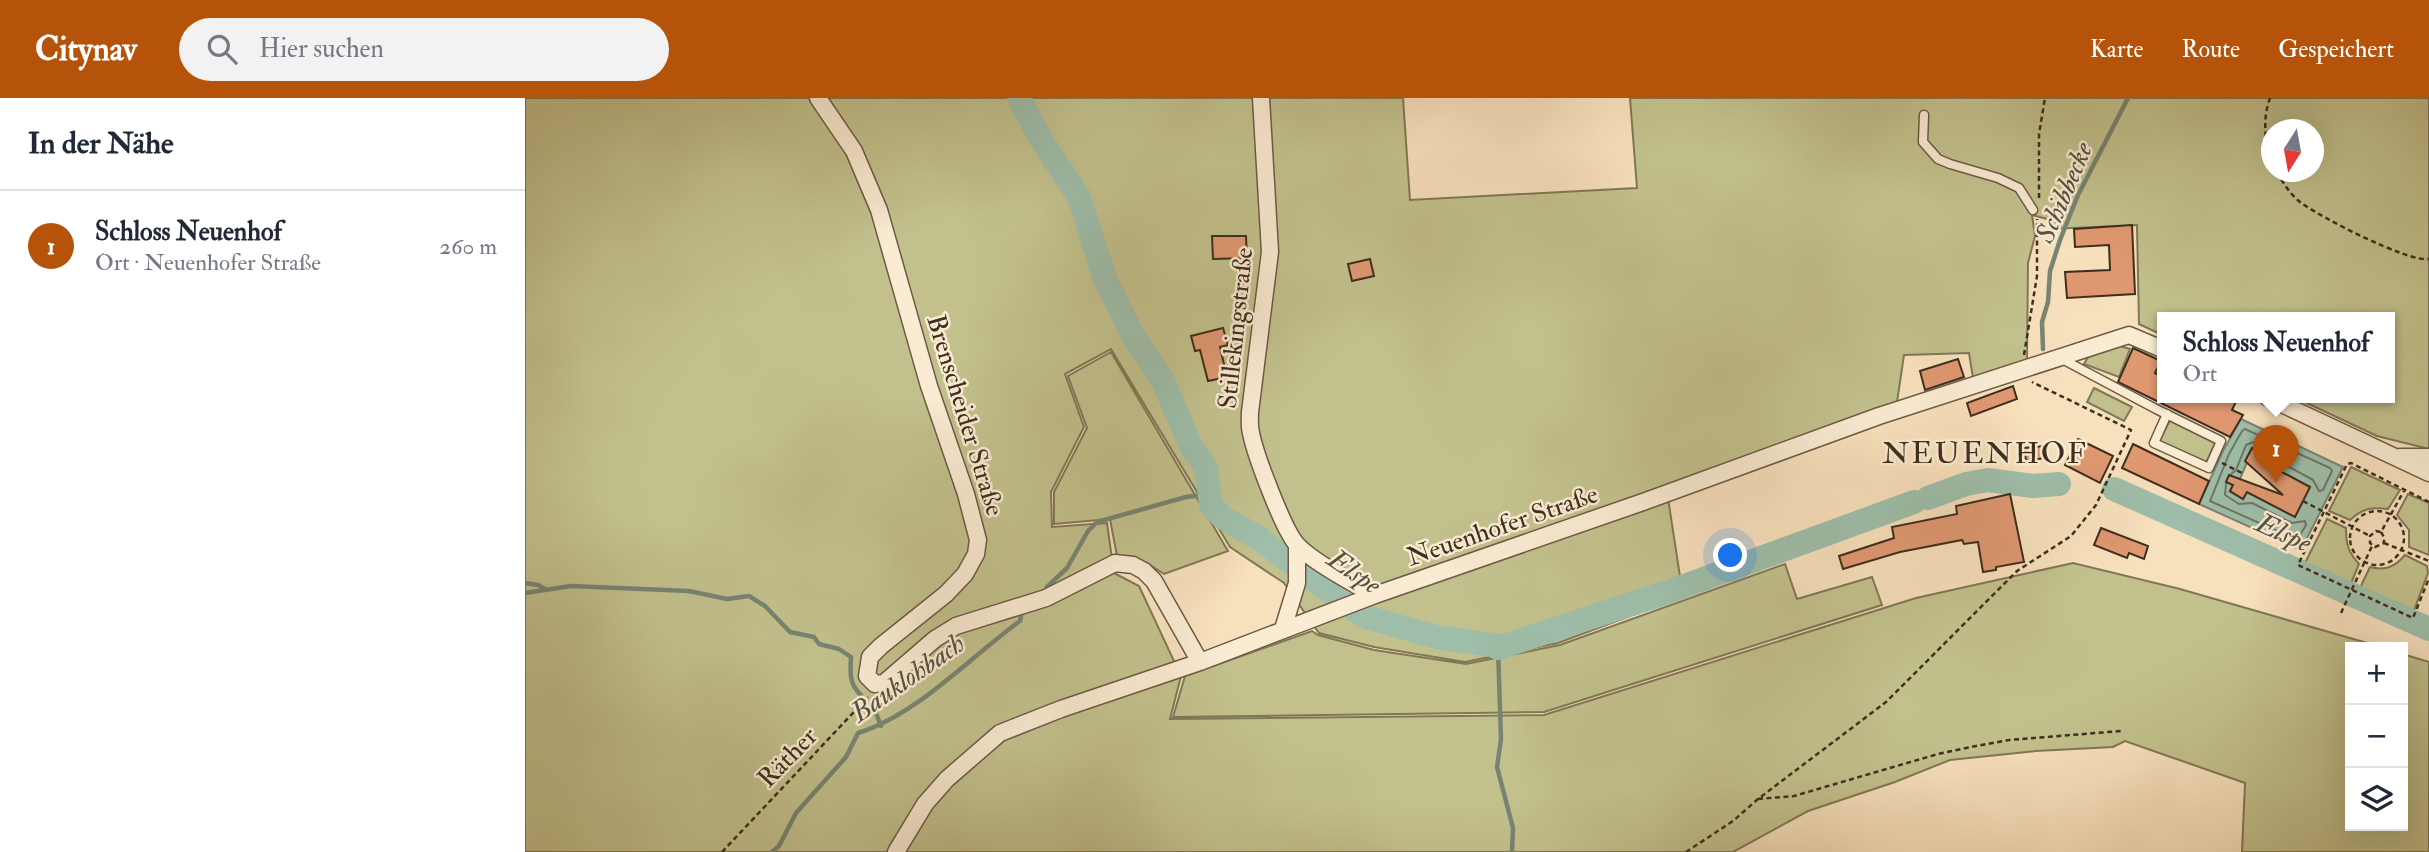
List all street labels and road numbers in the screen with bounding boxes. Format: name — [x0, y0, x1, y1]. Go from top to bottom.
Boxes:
street label: Stillekingstraße — [1212, 246, 1260, 410]
street label: Brenscheider Straße — [919, 311, 1011, 520]
street label: Neuenhofer Straße — [1403, 478, 1602, 574]
street label: Räther — [751, 720, 824, 795]

